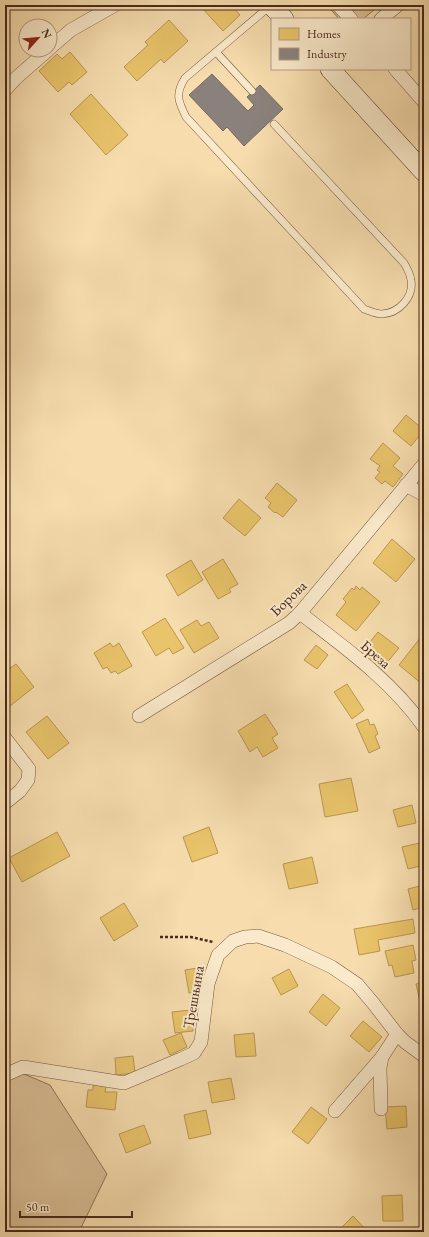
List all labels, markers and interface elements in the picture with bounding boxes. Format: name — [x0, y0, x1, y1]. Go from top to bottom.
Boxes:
north arrow — [18, 18, 58, 58]
legend — [271, 18, 411, 70]
text: N — [39, 26, 55, 41]
text: Homes — [307, 26, 341, 42]
text: Industry — [307, 46, 347, 62]
street label: Борова — [266, 576, 310, 620]
street label: Бреза — [357, 636, 395, 672]
street label: Трешњина — [178, 964, 208, 1030]
scale bar — [20, 1193, 132, 1219]
text: 50 m — [26, 1199, 50, 1215]

